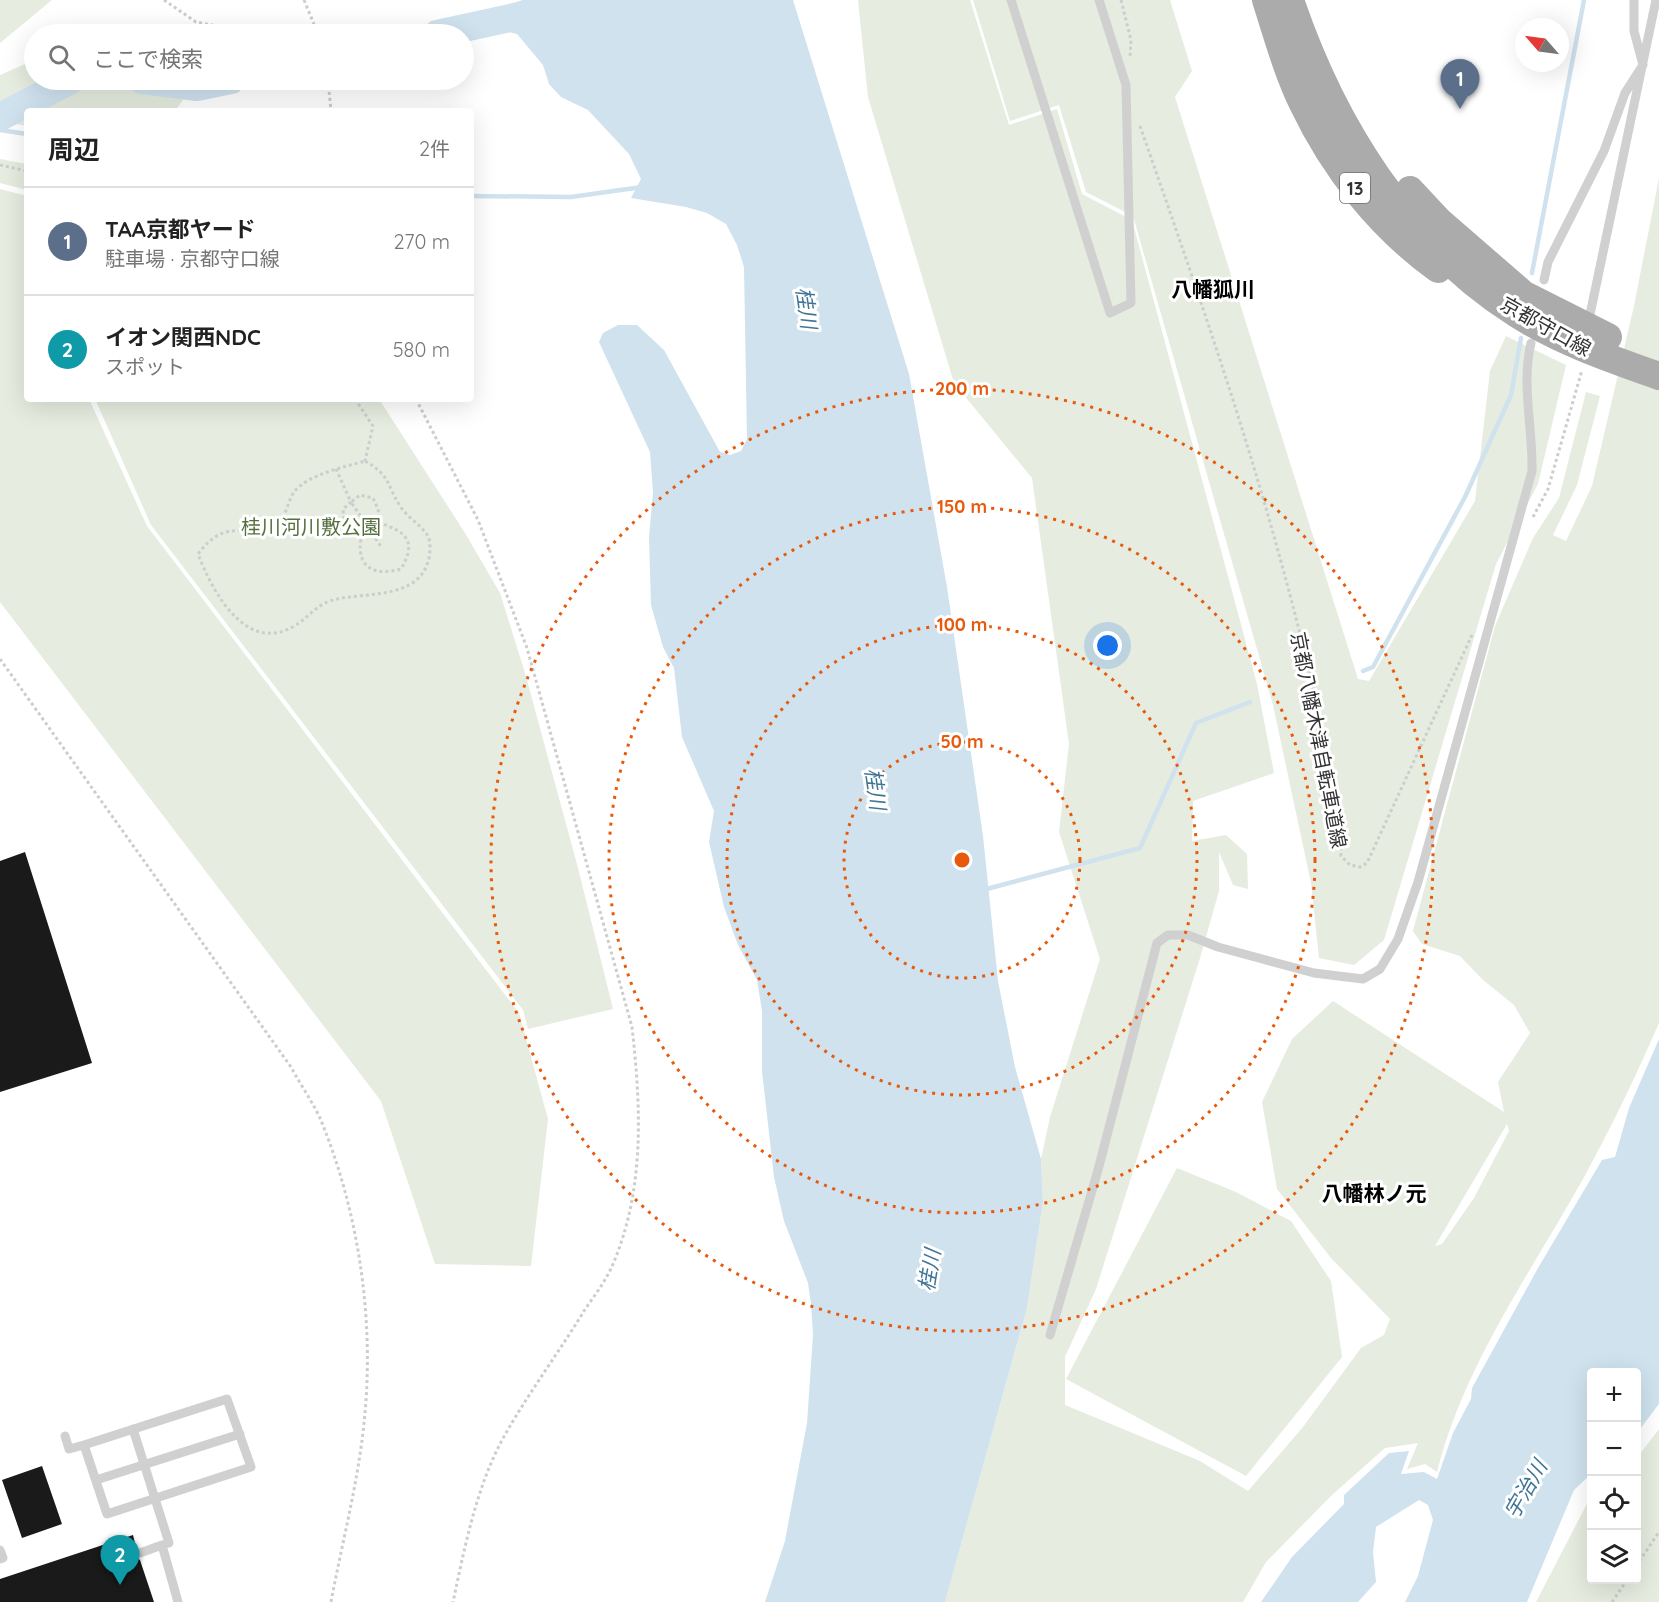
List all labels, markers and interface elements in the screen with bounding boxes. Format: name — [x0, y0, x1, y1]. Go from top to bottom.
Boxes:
north arrow — [1515, 18, 1569, 72]
search box — [24, 24, 474, 90]
icon: search — [45, 41, 78, 74]
text: ここで検索 — [93, 45, 203, 73]
pin: 1 — [1440, 60, 1480, 109]
text: 周辺 — [48, 133, 100, 166]
text: 2件 — [419, 136, 450, 161]
road number: 13 — [1340, 173, 1370, 203]
text: TAA京都ヤード — [105, 215, 256, 243]
text: 1 — [64, 229, 71, 254]
text: 270 m — [393, 229, 450, 254]
text: 駐車場 · 京都守口線 — [105, 246, 280, 271]
district label: 八幡狐川 — [1171, 276, 1255, 302]
water label: 桂川 — [791, 285, 823, 333]
street label: 京都守口線 — [1496, 291, 1596, 361]
text: イオン関西NDC — [105, 323, 261, 351]
text: 2 — [62, 337, 73, 362]
text: 580 m — [393, 337, 450, 362]
text: スポット — [105, 354, 185, 379]
text: 200 m — [935, 377, 989, 400]
text: 150 m — [937, 495, 987, 518]
park label: 桂川河川敷公園 — [241, 514, 381, 539]
text: 100 m — [937, 613, 987, 636]
street label: 京都八幡木津自転車道線 — [1286, 630, 1352, 850]
your location — [1093, 631, 1122, 660]
text: 50 m — [940, 730, 984, 753]
water label: 桂川 — [860, 766, 892, 814]
centre of rings — [952, 850, 972, 870]
district label: 八幡林ノ元 — [1322, 1180, 1427, 1206]
water label: 桂川 — [913, 1245, 945, 1293]
map controls — [1587, 1368, 1641, 1584]
button: + — [1587, 1368, 1641, 1422]
button: − — [1587, 1422, 1641, 1476]
water label: 宇治川 — [1498, 1453, 1553, 1523]
button: locate — [1587, 1476, 1641, 1530]
button: layers — [1587, 1530, 1641, 1584]
pin: 2 — [100, 1536, 140, 1585]

